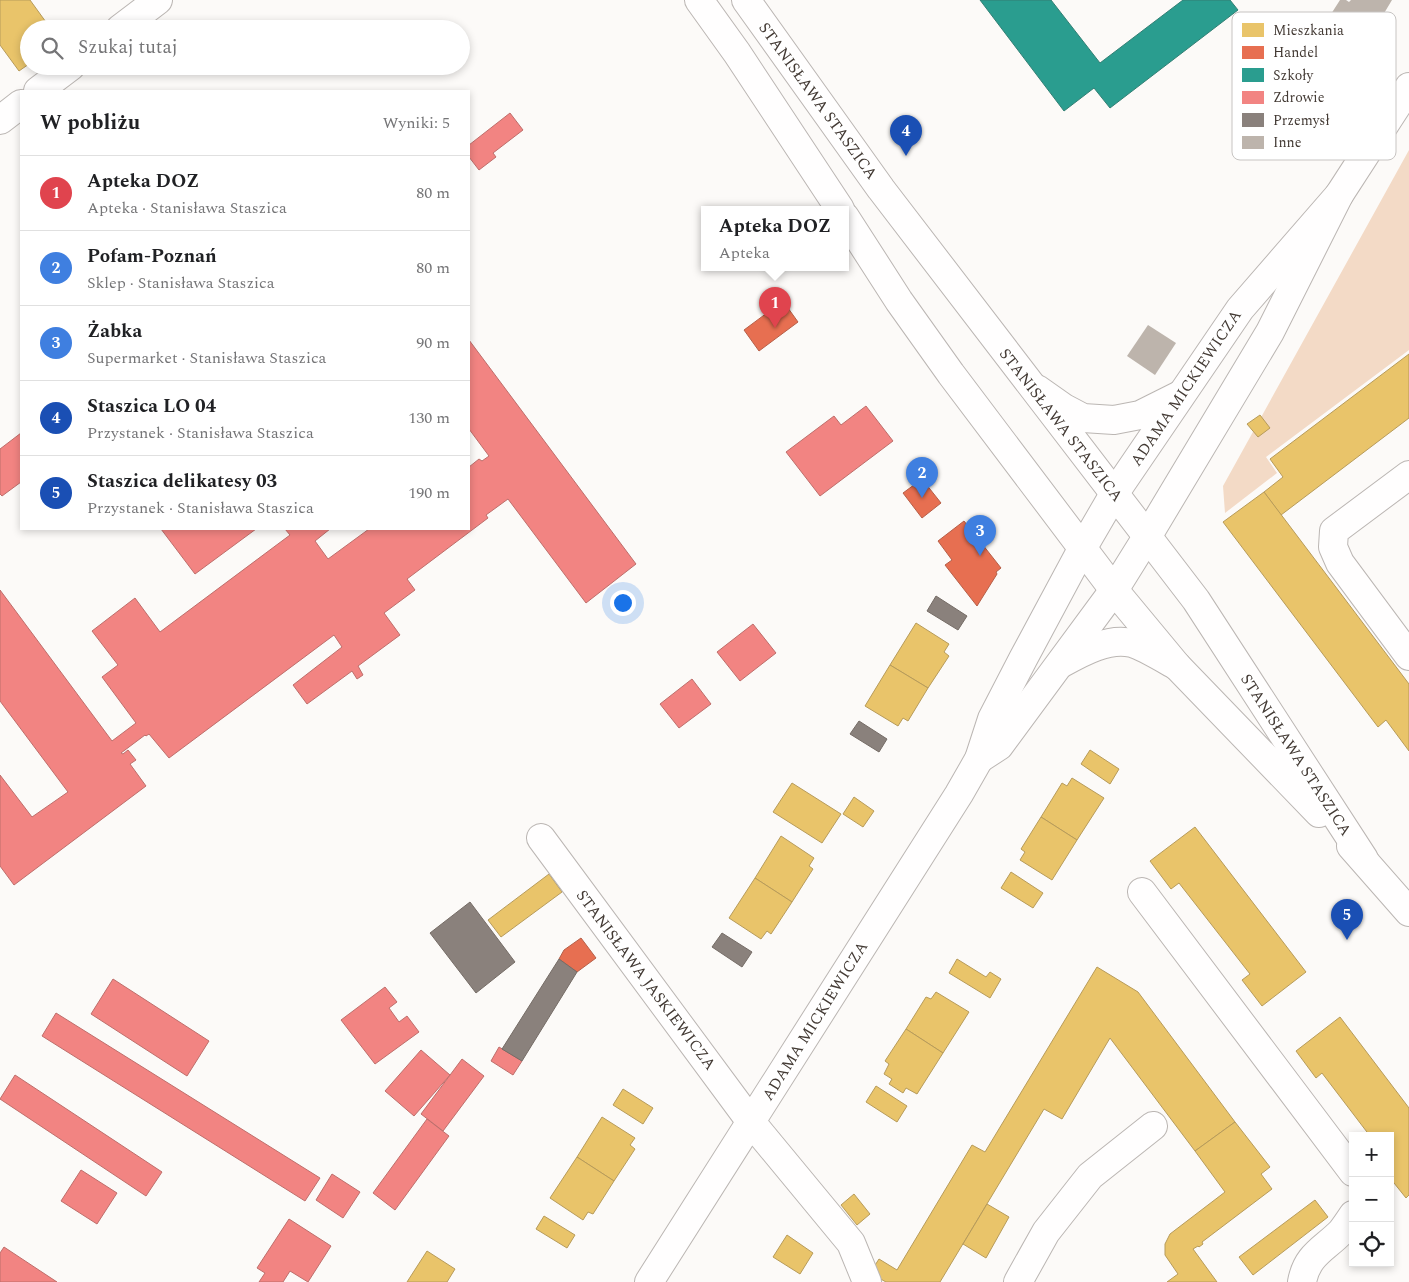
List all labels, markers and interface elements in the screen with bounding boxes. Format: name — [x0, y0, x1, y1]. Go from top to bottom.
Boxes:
legend — [1232, 12, 1396, 160]
street label: STANISŁAWA STASZICA — [753, 17, 883, 185]
search box — [20, 20, 470, 75]
text: Mieszkania — [1273, 20, 1344, 41]
text: Szukaj tutaj — [78, 33, 178, 62]
icon: search — [38, 34, 66, 62]
text: Handel — [1273, 42, 1318, 63]
text: Szkoły — [1273, 65, 1314, 86]
text: Zdrowie — [1273, 87, 1325, 108]
text: W pobliżu — [40, 107, 140, 139]
text: Przemysł — [1273, 110, 1330, 131]
text: Wyniki: 5 — [383, 111, 450, 135]
pin: 4 — [890, 115, 922, 156]
text: Inne — [1273, 132, 1302, 153]
text: Apteka DOZ — [87, 167, 199, 196]
text: 1 — [52, 181, 60, 205]
text: 80 m — [416, 181, 450, 205]
text: Apteka · Stanisława Staszica — [87, 196, 287, 220]
popup — [701, 206, 849, 271]
text: Apteka DOZ — [719, 212, 831, 241]
text: Apteka — [719, 241, 770, 265]
text: Pofam-Poznań — [87, 242, 217, 271]
text: 2 — [52, 256, 60, 280]
text: 80 m — [416, 256, 450, 280]
text: Sklep · Stanisława Staszica — [87, 271, 275, 295]
pin: 1 — [759, 287, 791, 328]
street label: ADAMA MICKIEWICZA — [1125, 305, 1247, 471]
text: Żabka — [87, 317, 142, 346]
text: 3 — [52, 331, 60, 355]
text: 90 m — [416, 331, 450, 355]
street label: STANISŁAWA STASZICA — [993, 343, 1129, 507]
text: Supermarket · Stanisława Staszica — [87, 346, 326, 370]
text: Staszica LO 04 — [87, 392, 216, 421]
text: 4 — [52, 406, 60, 430]
text: 130 m — [408, 406, 450, 430]
text: Przystanek · Stanisława Staszica — [87, 421, 314, 445]
pin: 2 — [906, 457, 938, 498]
text: Staszica delikatesy 03 — [87, 467, 277, 496]
text: 5 — [52, 481, 60, 505]
text: 190 m — [408, 481, 450, 505]
text: Przystanek · Stanisława Staszica — [87, 496, 314, 520]
pin: 3 — [964, 515, 996, 556]
your location — [610, 590, 636, 616]
street label: STANISŁAWA STASZICA — [1234, 669, 1358, 841]
street label: STANISŁAWA JASKIEWICZA — [570, 885, 722, 1075]
pin: 5 — [1331, 899, 1363, 940]
street label: ADAMA MICKIEWICZA — [756, 936, 874, 1106]
map controls — [1349, 1132, 1394, 1267]
button: + — [1349, 1132, 1394, 1177]
button: − — [1349, 1177, 1394, 1222]
button: locate — [1349, 1222, 1394, 1267]

